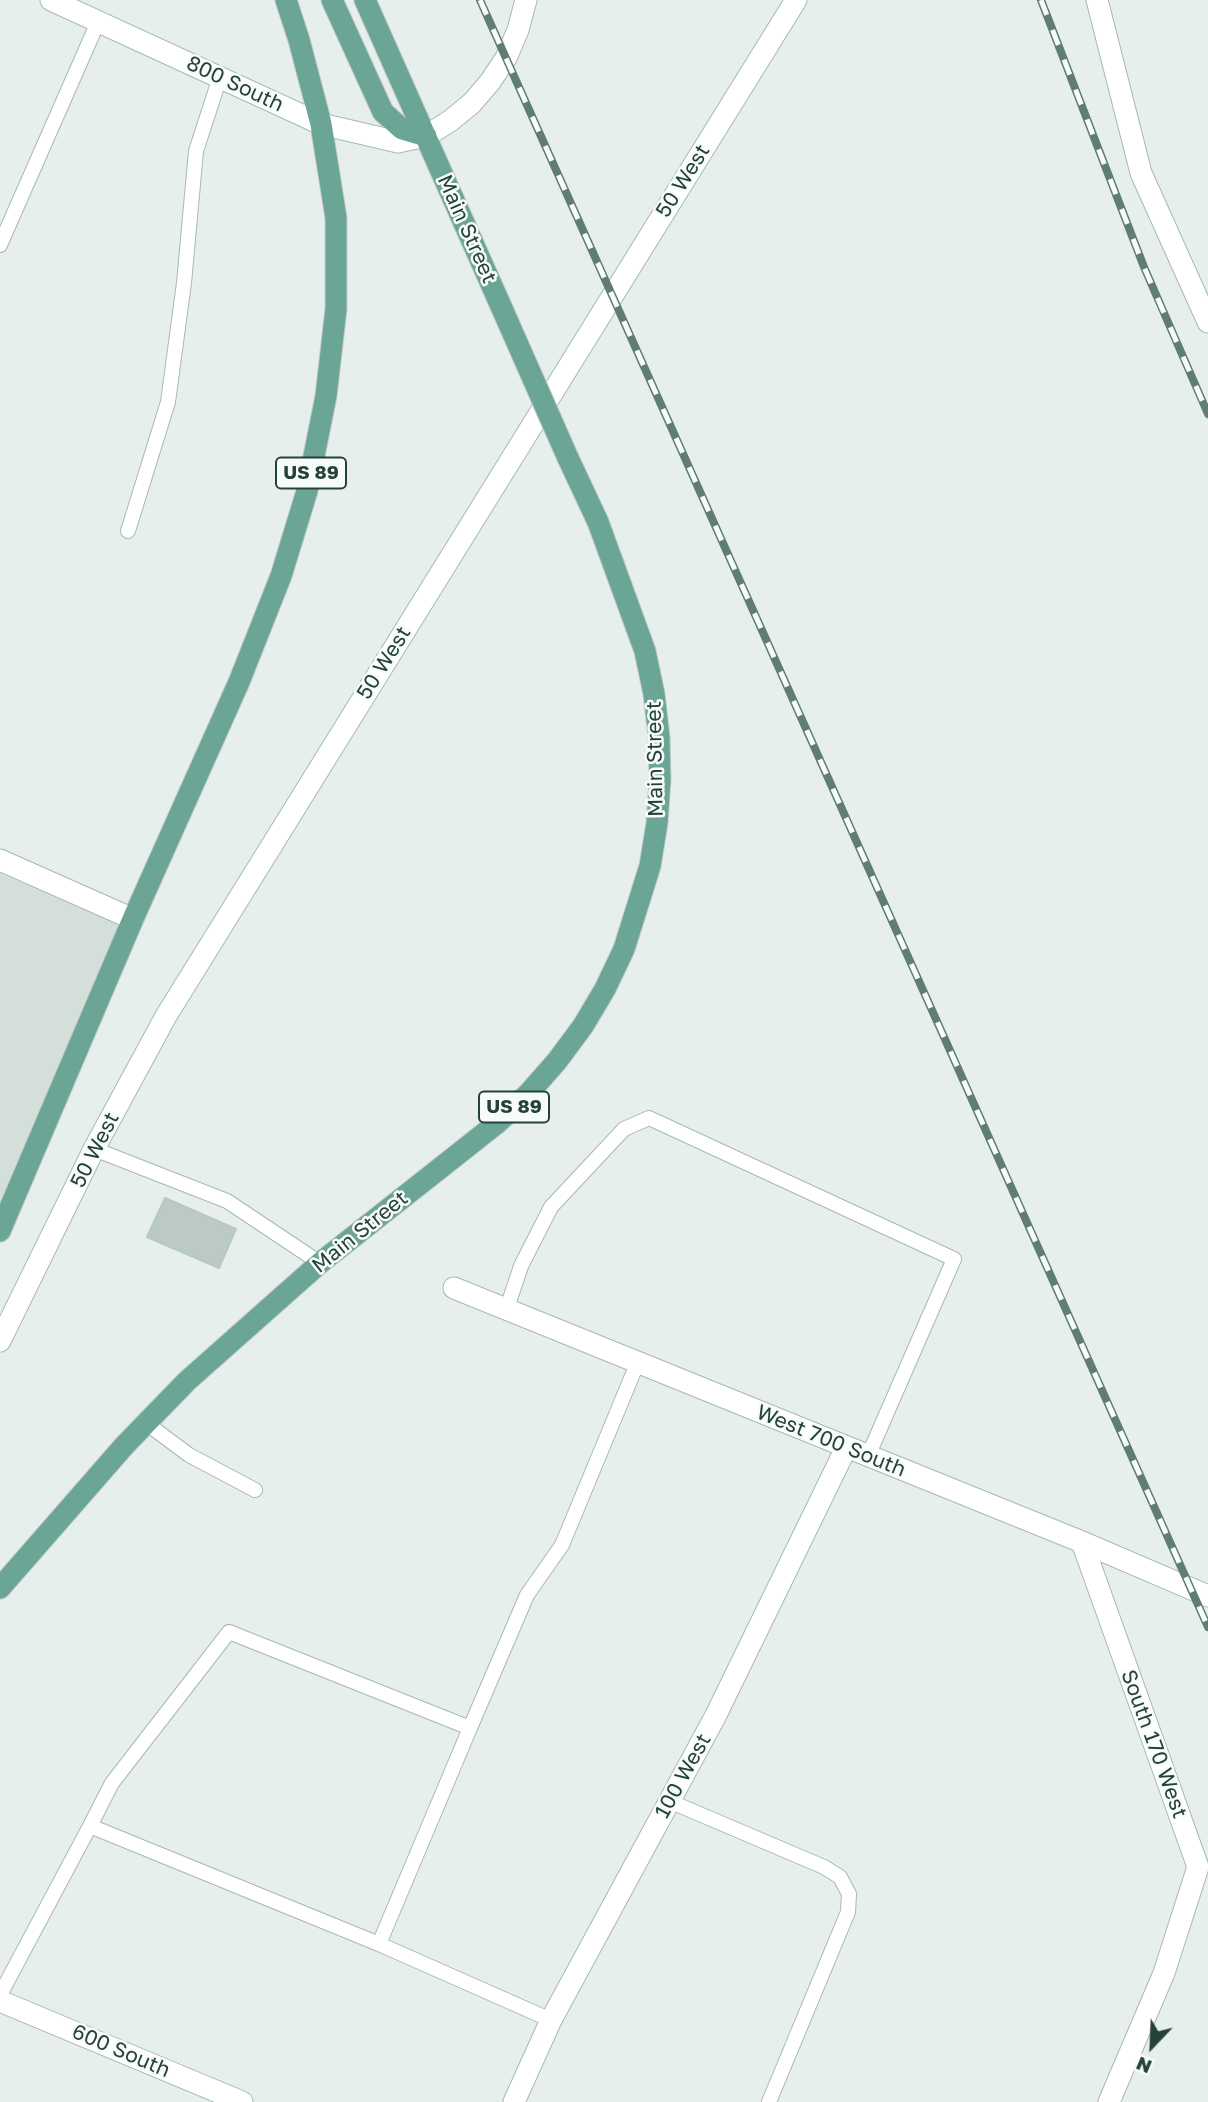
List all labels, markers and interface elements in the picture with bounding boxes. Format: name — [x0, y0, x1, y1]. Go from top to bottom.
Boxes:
street label: 800 South — [182, 51, 288, 117]
street label: 50 West — [651, 140, 715, 222]
street label: Main Street — [432, 171, 502, 287]
road number: US 89 — [276, 458, 346, 488]
street label: 50 West — [352, 622, 416, 704]
street label: Main Street — [641, 701, 669, 817]
road number: US 89 — [479, 1092, 549, 1122]
street label: 50 West — [65, 1108, 125, 1192]
street label: Main Street — [307, 1186, 413, 1278]
street label: West 700 South — [753, 1400, 909, 1482]
street label: South 170 West — [1115, 1666, 1193, 1822]
street label: 100 West — [650, 1729, 716, 1823]
north arrow — [1117, 2011, 1187, 2081]
street label: 600 South — [68, 2019, 174, 2083]
text: N — [1132, 2052, 1155, 2079]

